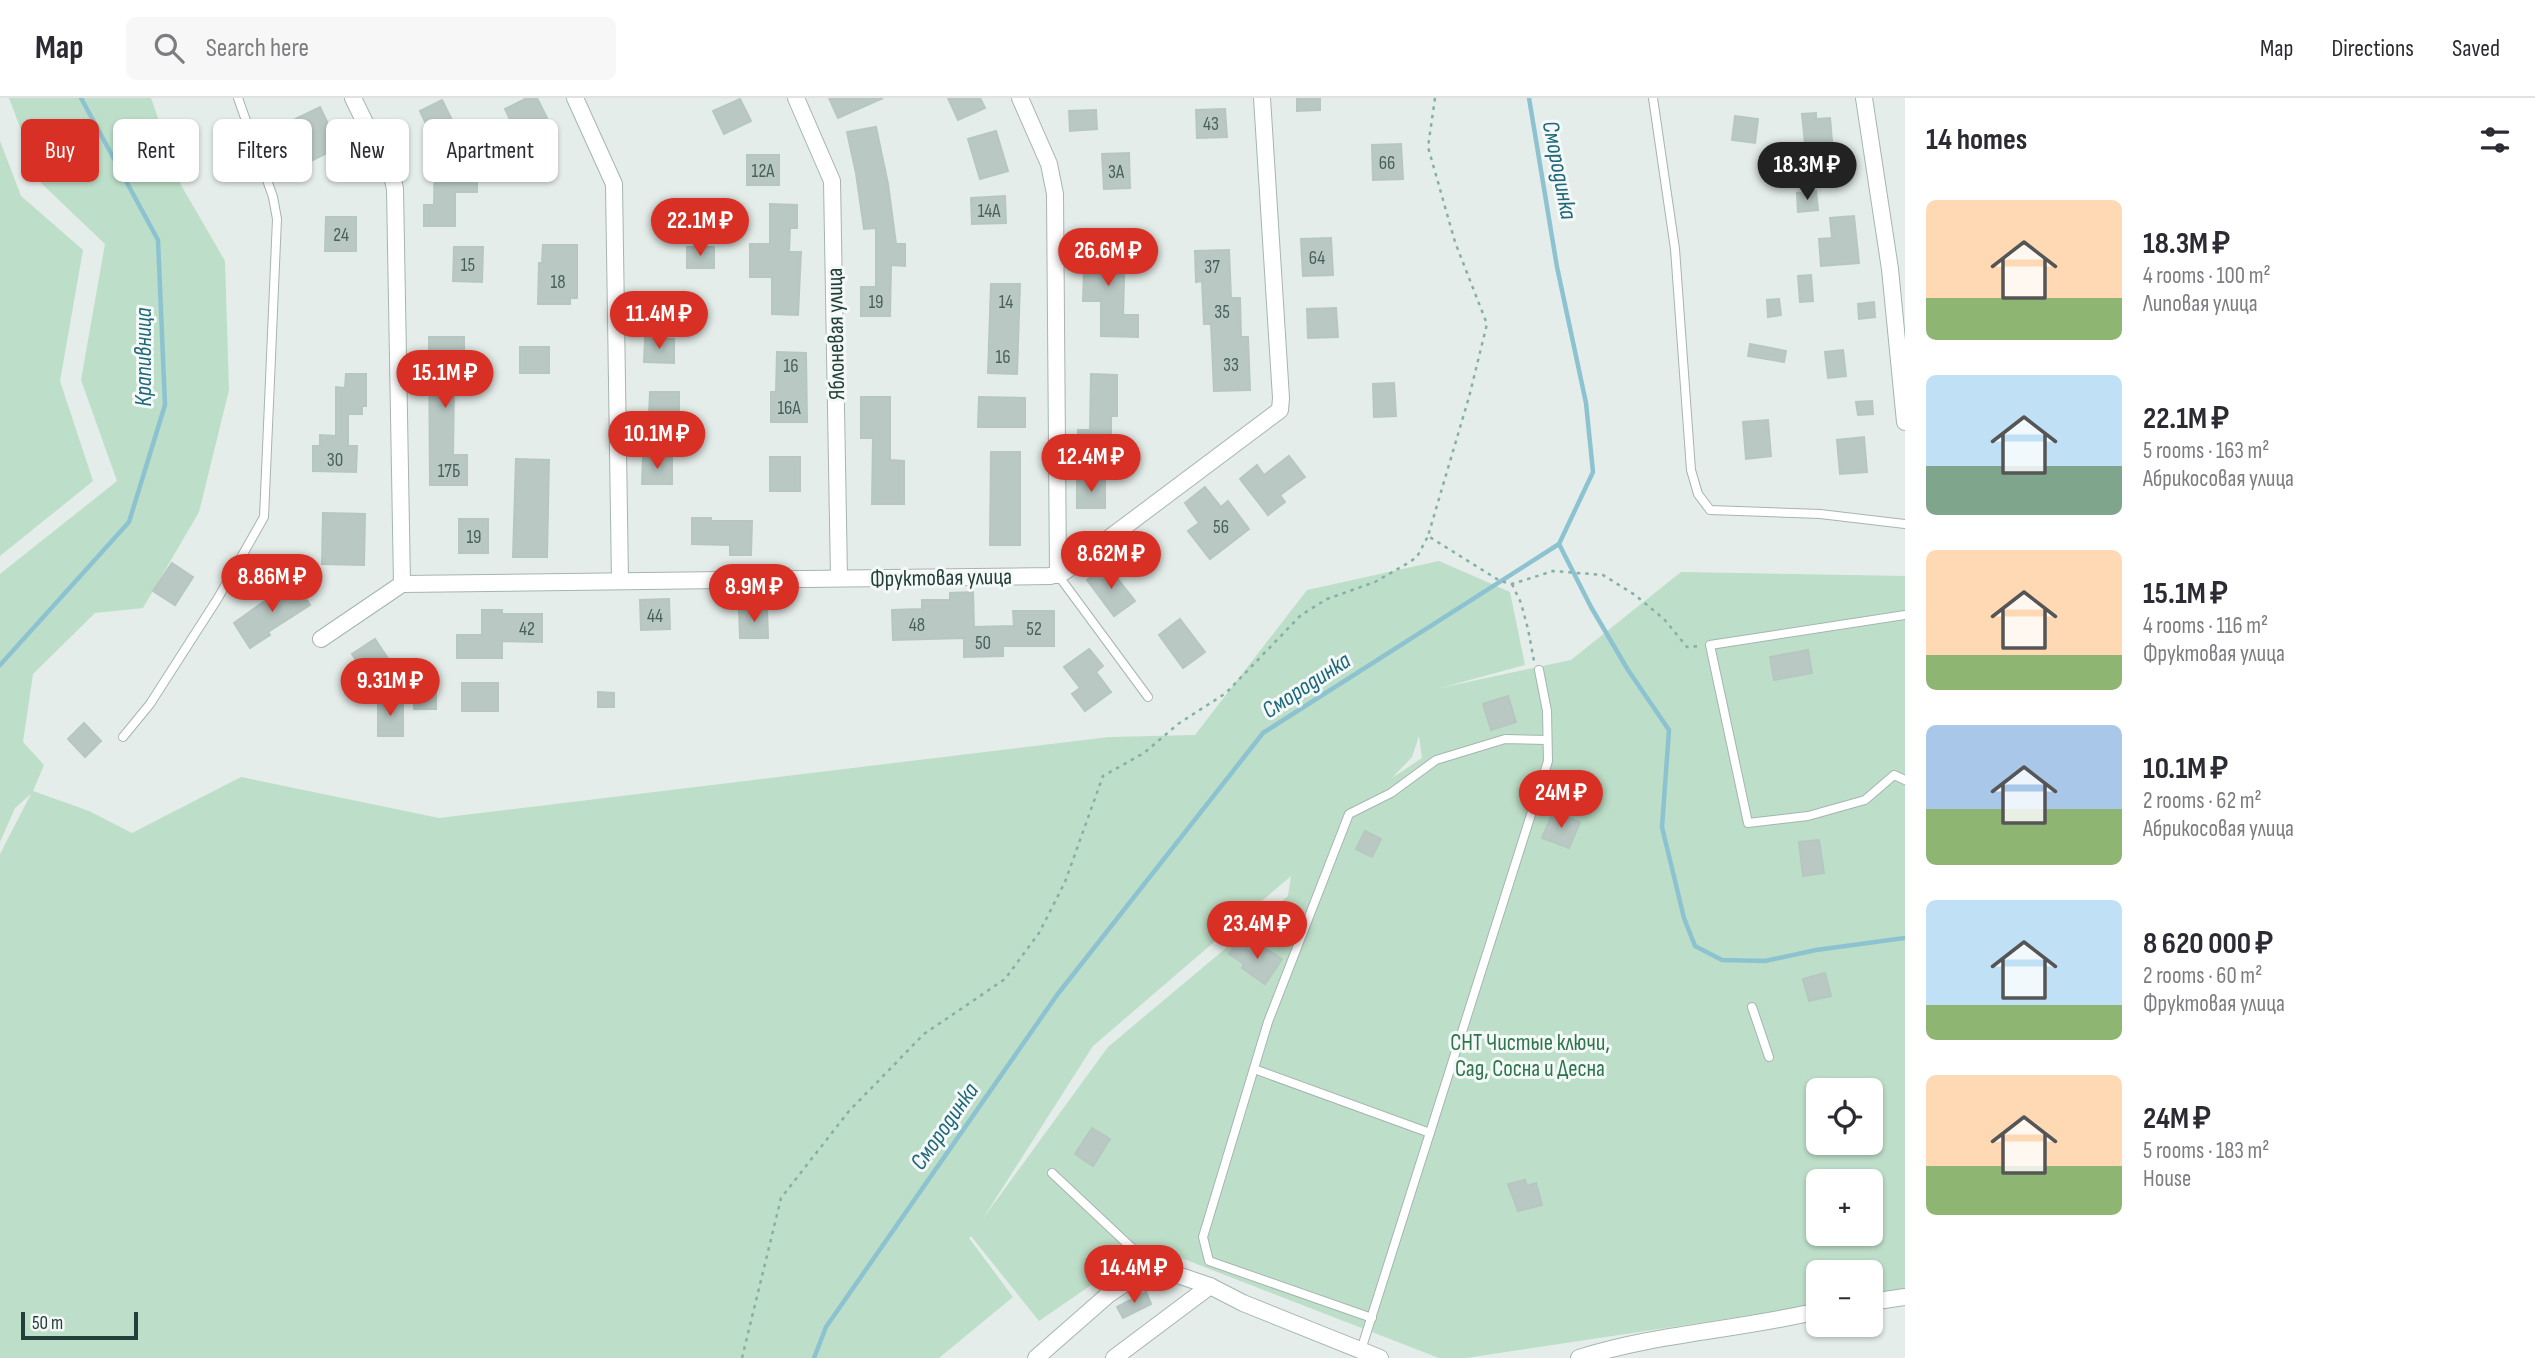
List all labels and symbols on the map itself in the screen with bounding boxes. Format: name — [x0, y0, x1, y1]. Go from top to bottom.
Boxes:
house number: 43 — [1203, 113, 1219, 136]
water label: Смородинка — [1536, 118, 1583, 222]
pin: 18.3M ₽ — [1742, 142, 1872, 202]
house number: 66 — [1379, 152, 1395, 175]
house number: 12А — [752, 160, 775, 183]
house number: 3А — [1108, 161, 1125, 184]
pin: 22.1M ₽ — [635, 198, 765, 258]
house number: 14А — [978, 200, 1001, 223]
house number: 24 — [333, 224, 349, 247]
pin: 26.6M ₽ — [1043, 228, 1173, 288]
house number: 64 — [1309, 247, 1325, 270]
house number: 15 — [461, 254, 475, 277]
house number: 37 — [1204, 256, 1220, 279]
street label: Яблоневая улица — [821, 267, 851, 400]
house number: 18 — [551, 271, 565, 294]
house number: 19 — [868, 291, 884, 314]
house number: 14 — [999, 291, 1013, 314]
pin: 11.4M ₽ — [594, 292, 724, 351]
house number: 35 — [1214, 301, 1230, 324]
water label: Крапивница — [129, 307, 158, 406]
house number: 16 — [996, 346, 1010, 369]
pin: 15.1M ₽ — [380, 350, 510, 410]
house number: 33 — [1223, 354, 1239, 377]
house number: 16 — [784, 355, 798, 378]
house number: 16А — [777, 397, 801, 420]
pin: 10.1M ₽ — [592, 412, 722, 471]
pin: 12.4M ₽ — [1026, 434, 1156, 494]
house number: 30 — [327, 449, 343, 472]
house number: 17Б — [438, 460, 460, 483]
house number: 56 — [1213, 516, 1229, 539]
house number: 19 — [466, 526, 482, 549]
pin: 8.62M ₽ — [1046, 532, 1176, 591]
pin: 8.86M ₽ — [207, 554, 337, 614]
street label: Фруктовая улица — [870, 563, 1012, 593]
pin: 8.9M ₽ — [697, 564, 811, 624]
house number: 44 — [647, 605, 663, 628]
house number: 48 — [909, 614, 925, 637]
house number: 42 — [519, 618, 535, 641]
house number: 52 — [1026, 618, 1042, 641]
house number: 50 — [975, 632, 991, 655]
water label: Смородинка — [1256, 646, 1356, 725]
pin: 9.31M ₽ — [325, 658, 455, 718]
pin: 24M ₽ — [1512, 770, 1610, 830]
pin: 23.4M ₽ — [1192, 902, 1322, 961]
park label: СНТ Чистые ключи, Сад, Сосна и Десна — [1450, 1029, 1610, 1083]
water label: Смородинка — [904, 1077, 985, 1176]
pin: 14.4M ₽ — [1069, 1246, 1199, 1305]
scale bar — [21, 1309, 138, 1341]

